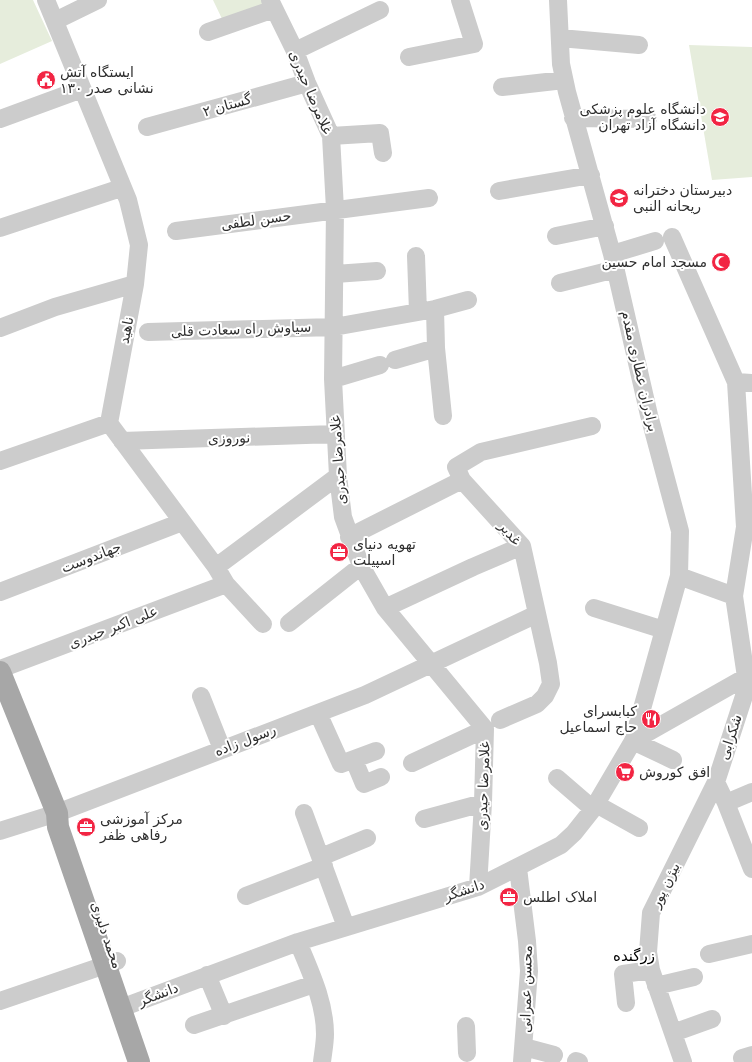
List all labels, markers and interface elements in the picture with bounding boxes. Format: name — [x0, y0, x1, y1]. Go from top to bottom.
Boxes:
street label: غلامرضا حیدری — [285, 48, 336, 137]
place label: ایستگاه آتش نشانی صدر ۱۳۰ — [60, 64, 154, 97]
public building icon: ایستگاه آتش نشانی صدر ۱۳۰ — [35, 69, 57, 91]
street label: گستان ۲ — [201, 90, 254, 120]
place label: دانشگاه علوم پزشکی دانشگاه آزاد تهران — [580, 101, 706, 134]
school or university icon: دانشگاه علوم پزشکی دانشگاه آزاد تهران — [709, 106, 731, 128]
place label: دبیرستان دخترانه ریحانه النبی — [633, 182, 732, 215]
school or university icon: دبیرستان دخترانه ریحانه النبی — [608, 187, 630, 209]
street label: حسن لطفی — [220, 207, 292, 234]
mosque icon: مسجد امام حسین — [710, 251, 732, 273]
place label: مسجد امام حسین — [601, 254, 707, 271]
street label: برادران عطاری مقدم — [617, 309, 662, 433]
street label: ناهید — [116, 315, 136, 345]
street label: سیاوش راه سعادت قلی — [170, 319, 312, 340]
street label: غلامرضا حیدری — [327, 415, 350, 505]
street label: نوروزی — [208, 429, 250, 448]
street label: غدیر — [494, 517, 525, 549]
place label: تهویه دنیای اسپیلت — [353, 536, 416, 569]
street label: جهاندوست — [59, 538, 124, 577]
office icon: تهویه دنیای اسپیلت — [328, 541, 350, 563]
street label: علی اکبر حیدری — [66, 603, 160, 652]
place label: کبابسرای حاج اسماعیل — [559, 703, 637, 736]
restaurant icon: کبابسرای حاج اسماعیل — [640, 708, 662, 730]
street label: شکرابی — [715, 712, 746, 762]
street label: رسول زاده — [212, 721, 278, 760]
street label: غلامرضا حیدری — [473, 741, 494, 831]
supermarket icon: افق کوروش — [614, 761, 636, 783]
place label: افق کوروش — [639, 764, 710, 781]
place label: مرکز آموزشی رفاهی ظفر — [99, 811, 183, 844]
office icon: مرکز آموزشی رفاهی ظفر — [75, 816, 97, 838]
street label: بیژن پور — [647, 860, 684, 912]
street label: دانشگر — [441, 876, 487, 906]
office icon: املاک اطلس — [498, 886, 520, 908]
place label: املاک اطلس — [523, 889, 597, 906]
street label: محمد دلیری — [87, 899, 126, 971]
street label: محسن عمرانی — [517, 945, 536, 1033]
district label: زرگنده — [613, 947, 655, 965]
street label: دانشگر — [135, 979, 181, 1010]

